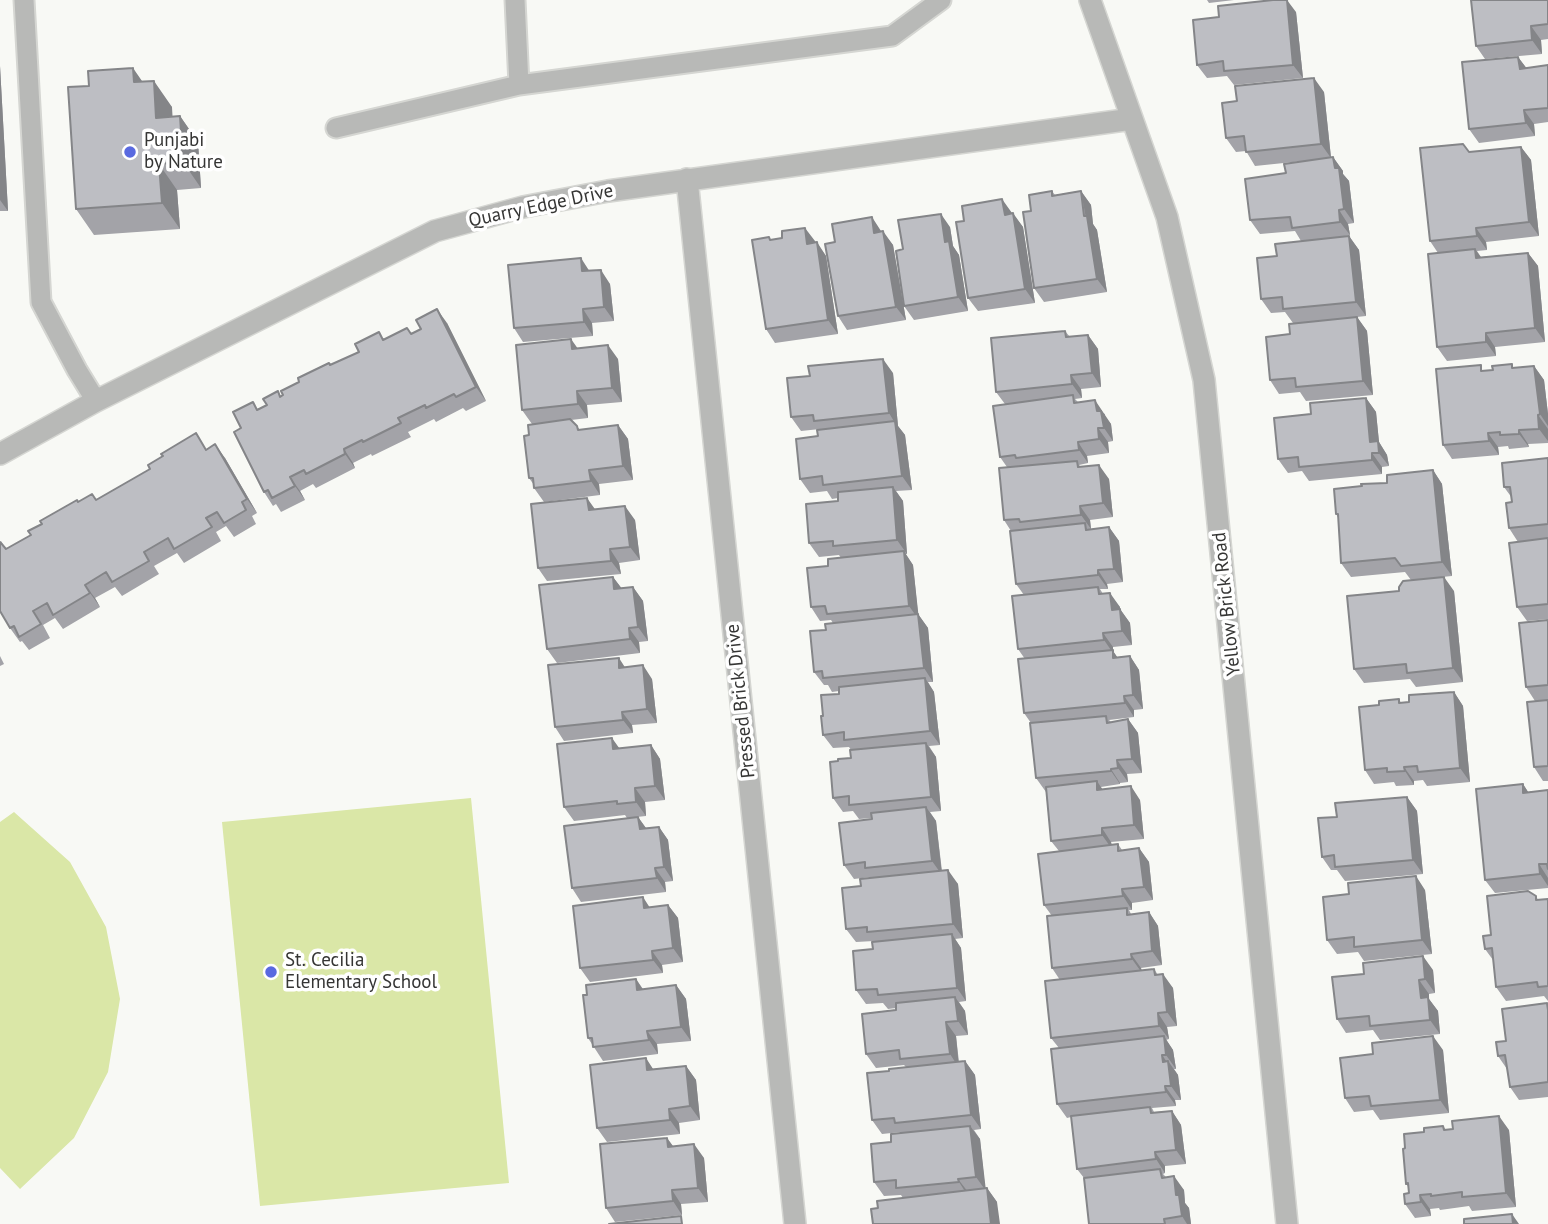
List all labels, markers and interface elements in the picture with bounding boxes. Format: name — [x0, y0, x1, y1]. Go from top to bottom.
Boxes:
place label: Punjabi by Nature — [144, 130, 223, 174]
marker: Punjabi by Nature — [122, 144, 138, 160]
street label: Quarry Edge Drive — [467, 180, 615, 232]
street label: Yellow Brick Road — [1208, 531, 1246, 677]
street label: Pressed Brick Drive — [722, 623, 760, 779]
place label: St. Cecilia Elementary School — [285, 950, 437, 994]
marker: St. Cecilia Elementary School — [263, 964, 279, 980]

